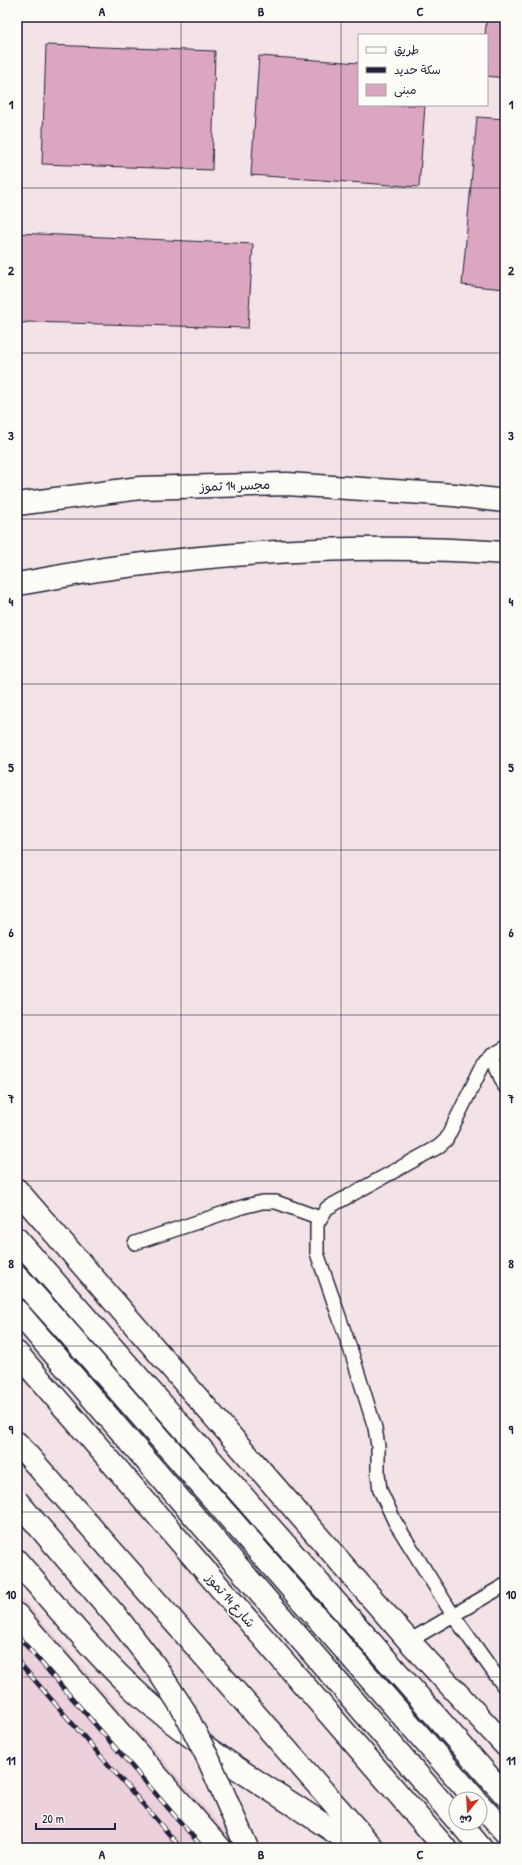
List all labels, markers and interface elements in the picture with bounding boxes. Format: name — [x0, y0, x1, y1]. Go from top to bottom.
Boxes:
text: A — [99, 2, 106, 20]
text: B — [258, 2, 265, 20]
text: C — [416, 2, 424, 20]
legend — [358, 34, 488, 106]
text: طريق — [394, 41, 419, 58]
text: سكة حديد — [394, 61, 441, 78]
text: مبنى — [394, 81, 417, 98]
text: 1 — [9, 95, 14, 113]
text: 1 — [509, 95, 514, 113]
text: 2 — [8, 261, 15, 279]
text: 2 — [508, 261, 515, 279]
text: 3 — [8, 426, 14, 444]
text: 3 — [508, 426, 514, 444]
street label: مجسر 14 تموز — [199, 475, 270, 495]
text: 4 — [9, 592, 14, 610]
text: 4 — [509, 592, 514, 610]
text: 5 — [8, 758, 14, 776]
text: 5 — [508, 758, 514, 776]
text: 6 — [8, 923, 14, 941]
text: 6 — [508, 923, 514, 941]
text: 7 — [7, 1089, 15, 1107]
text: 7 — [507, 1089, 515, 1107]
text: 8 — [8, 1254, 14, 1272]
text: 8 — [508, 1254, 514, 1272]
text: 9 — [9, 1420, 14, 1438]
text: 9 — [509, 1420, 514, 1438]
street label: شارع 14 تموز — [201, 1568, 260, 1632]
text: 10 — [6, 1585, 16, 1603]
text: 10 — [506, 1585, 516, 1603]
text: 11 — [6, 1751, 16, 1769]
text: 11 — [506, 1751, 516, 1769]
north arrow — [448, 1791, 488, 1831]
scale bar — [36, 1805, 115, 1831]
text: 20 m — [42, 1810, 64, 1827]
text: ش — [457, 1812, 473, 1829]
text: A — [99, 1845, 106, 1863]
text: B — [258, 1845, 265, 1863]
text: C — [416, 1845, 424, 1863]

